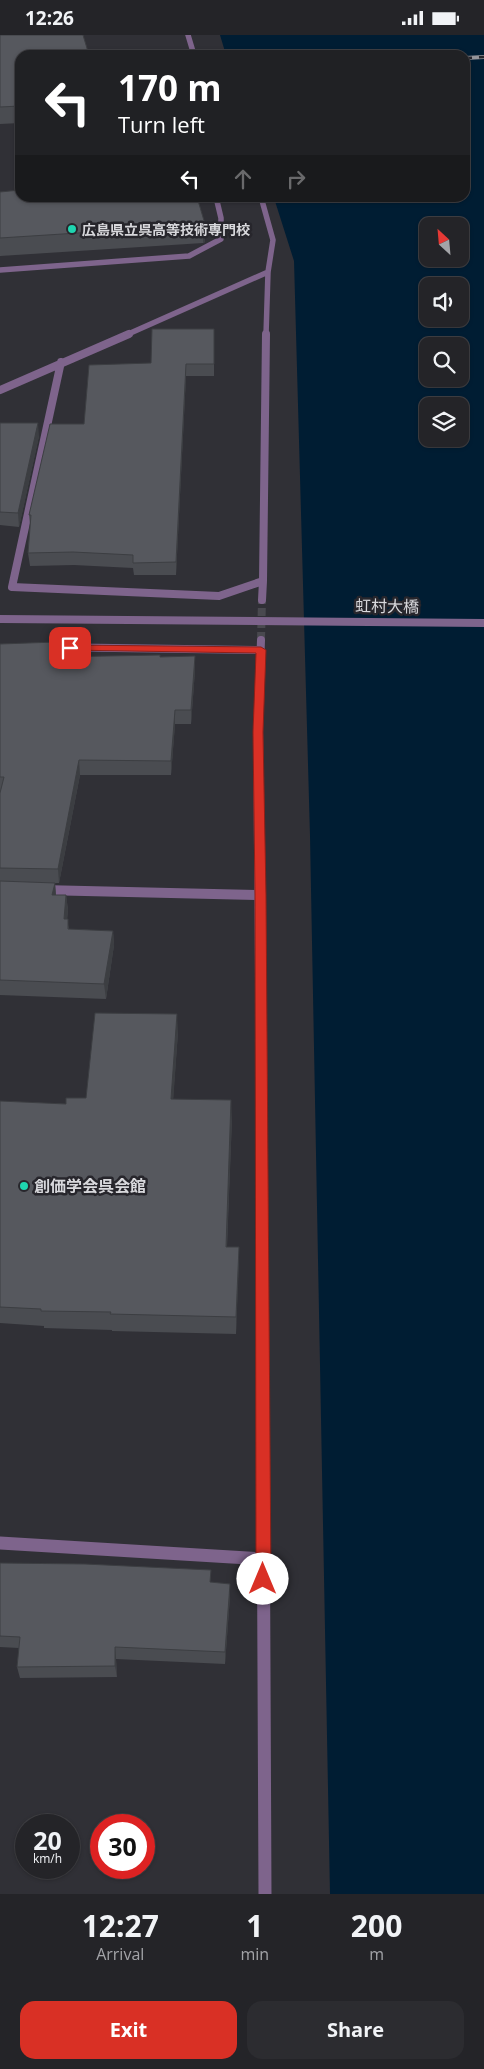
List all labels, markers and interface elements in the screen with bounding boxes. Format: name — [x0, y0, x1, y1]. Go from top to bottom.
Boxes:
text: 12:26 — [25, 5, 74, 31]
text: 170 m — [118, 64, 222, 111]
icon: left — [35, 70, 100, 135]
text: Turn left — [118, 109, 205, 139]
icon: left — [176, 165, 204, 193]
icon: ahead — [229, 165, 257, 193]
icon: right — [282, 165, 310, 193]
north arrow — [419, 217, 469, 267]
map controls — [419, 217, 469, 447]
place label: 広島県立呉高等技術専門校 — [82, 220, 250, 239]
marker: 広島県立呉高等技術専門校 — [66, 223, 78, 235]
button: sound — [419, 277, 469, 327]
button: search — [419, 337, 469, 387]
button: layers — [419, 397, 469, 447]
street label: 虹村大橋 — [355, 594, 419, 618]
pin — [49, 627, 91, 669]
icon: arrive — [56, 634, 84, 662]
place label: 創価学会呉会館 — [34, 1175, 146, 1197]
marker: 創価学会呉会館 — [18, 1180, 30, 1192]
position arrow — [236, 1552, 288, 1604]
speed limit sign: 30 — [90, 1814, 155, 1879]
text: 20 — [33, 1823, 62, 1857]
text: km/h — [33, 1850, 62, 1867]
text: 12:27 — [82, 1905, 159, 1946]
text: 1 — [246, 1905, 263, 1946]
text: 200 — [351, 1905, 402, 1946]
text: Arrival — [96, 1943, 144, 1965]
text: min — [241, 1943, 269, 1965]
text: m — [369, 1943, 384, 1965]
button: Exit — [20, 2001, 237, 2059]
button: Share — [247, 2001, 464, 2059]

